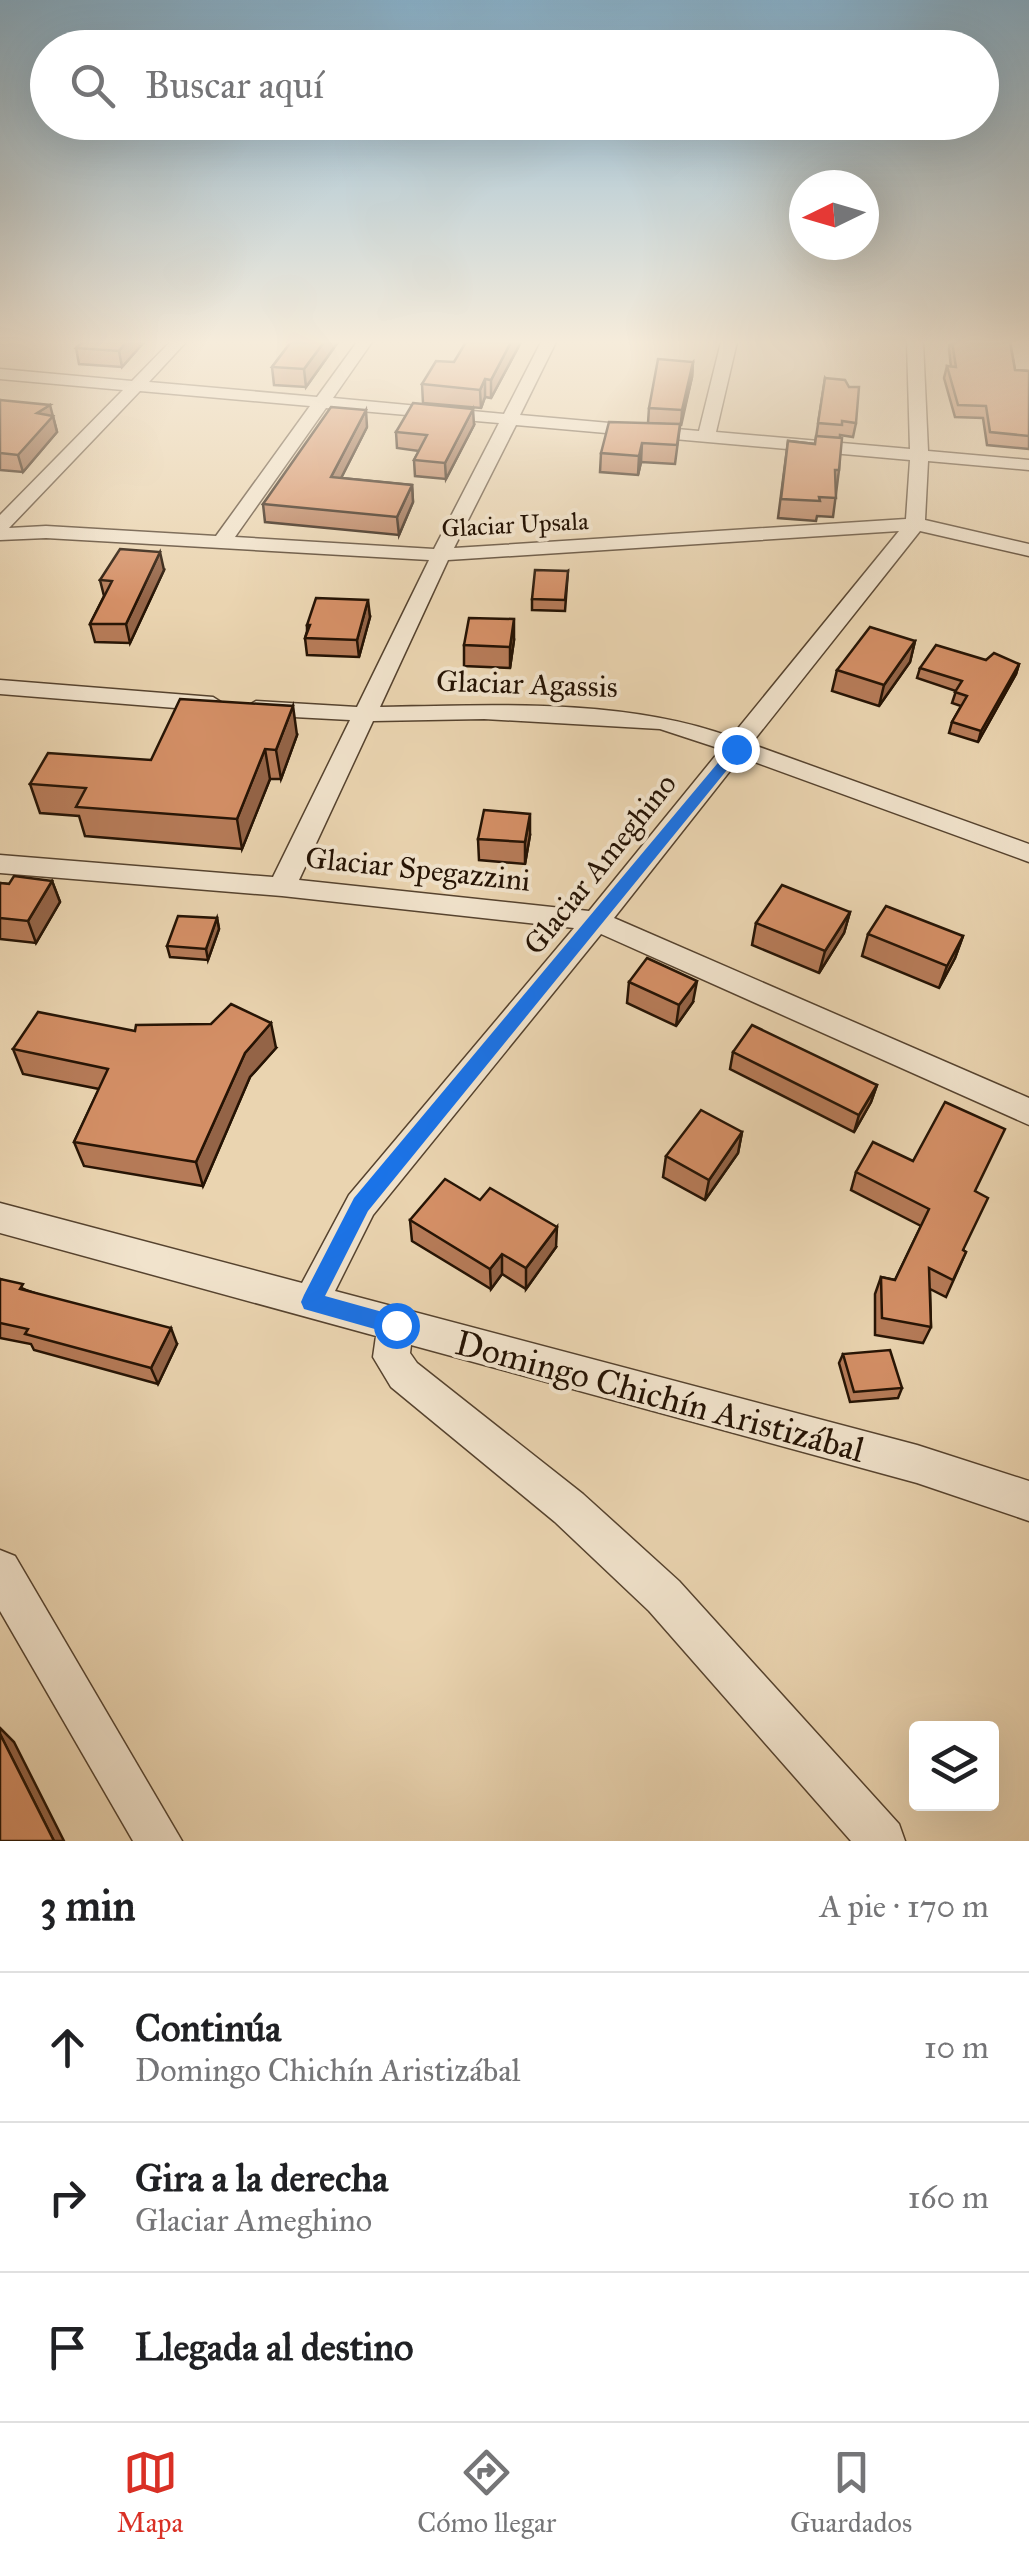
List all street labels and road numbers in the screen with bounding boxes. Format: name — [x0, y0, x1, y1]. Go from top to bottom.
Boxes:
street label: Glaciar Upsala — [441, 505, 590, 544]
street label: Glaciar Agassis — [435, 663, 619, 705]
street label: Glaciar Ameghino — [516, 766, 684, 962]
street label: Glaciar Spegazzini — [304, 839, 532, 899]
street label: Domingo Chichín Aristizábal — [451, 1321, 870, 1472]

